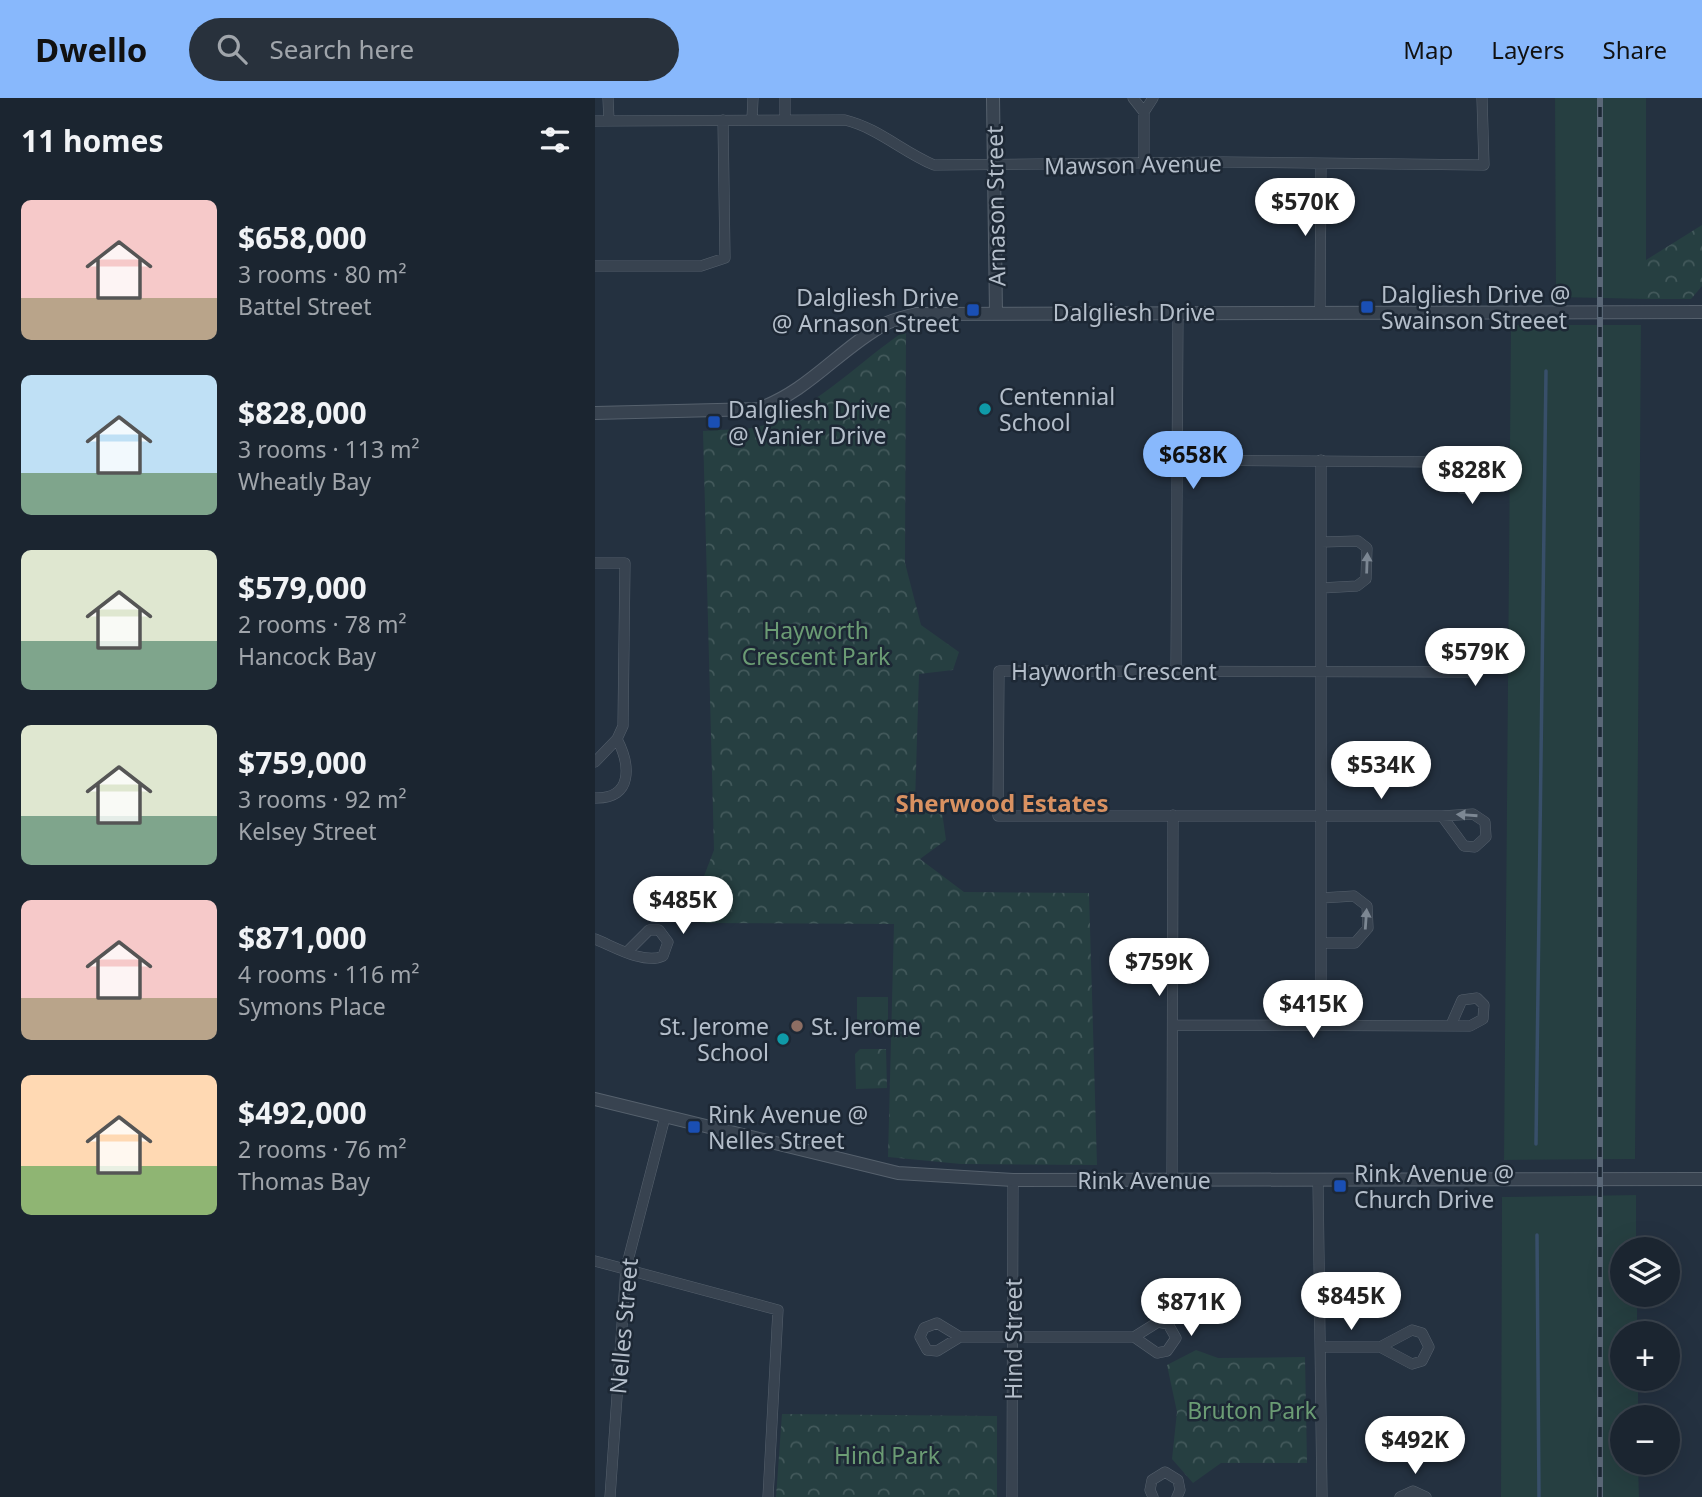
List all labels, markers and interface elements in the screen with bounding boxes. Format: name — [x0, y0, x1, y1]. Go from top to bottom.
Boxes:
search box — [189, 18, 679, 81]
text: Dwello — [35, 27, 147, 72]
icon: search — [213, 30, 251, 68]
text: Search here — [269, 31, 414, 67]
text: Map — [1403, 33, 1453, 66]
text: Layers — [1491, 33, 1565, 66]
text: Share — [1603, 33, 1667, 66]
text: 11 homes — [21, 120, 164, 161]
icon: filters — [536, 121, 574, 159]
street label: Arnason Street — [978, 125, 1012, 287]
street label: Mawson Avenue — [1044, 146, 1222, 182]
pin: $570K — [1256, 178, 1354, 238]
text: $570K — [1271, 185, 1339, 217]
text: $658,000 — [238, 217, 367, 258]
icon: home — [77, 228, 161, 312]
text: 3 rooms · 80 m² — [238, 258, 407, 290]
place label: Dalgliesh Drive @ Swainson Streeet — [1381, 278, 1570, 336]
place label: Dalgliesh Drive @ Arnason Street — [772, 281, 959, 339]
text: Battel Street — [238, 290, 372, 322]
street label: Dalgliesh Drive — [1053, 296, 1215, 328]
marker: Dalgliesh Drive @ Swainson Streeet — [1359, 299, 1375, 315]
marker: Dalgliesh Drive @ Arnason Street — [965, 302, 981, 318]
place label: Centennial School — [999, 380, 1115, 438]
text: $828,000 — [238, 392, 367, 433]
place label: Dalgliesh Drive @ Vanier Drive — [728, 393, 891, 451]
marker: Centennial School — [977, 401, 993, 417]
icon: home — [77, 403, 161, 487]
marker: Dalgliesh Drive @ Vanier Drive — [706, 414, 722, 430]
pin: $658K — [1144, 432, 1242, 491]
text: 3 rooms · 113 m² — [238, 433, 420, 465]
text: $658K — [1159, 438, 1227, 470]
pin: $828K — [1423, 446, 1521, 506]
text: $828K — [1438, 453, 1506, 485]
text: Wheatly Bay — [238, 465, 371, 497]
one-way arrow — [1361, 552, 1372, 574]
text: $579,000 — [238, 567, 367, 608]
icon: home — [77, 578, 161, 662]
text: 2 rooms · 78 m² — [238, 608, 407, 640]
park label: Hayworth Crescent Park — [742, 614, 891, 672]
pin: $579K — [1426, 628, 1524, 688]
text: $579K — [1441, 635, 1509, 667]
text: Hancock Bay — [238, 640, 376, 672]
street label: Hayworth Crescent — [1011, 655, 1217, 687]
text: $759,000 — [238, 742, 367, 783]
pin: $534K — [1332, 742, 1430, 801]
text: $534K — [1347, 748, 1415, 780]
icon: home — [77, 753, 161, 837]
text: 3 rooms · 92 m² — [238, 783, 407, 815]
district label: Sherwood Estates — [896, 786, 1108, 819]
one-way arrow — [1456, 809, 1478, 820]
text: Kelsey Street — [238, 815, 377, 847]
pin: $485K — [634, 876, 732, 936]
text: $485K — [649, 883, 717, 915]
one-way arrow — [1361, 907, 1372, 929]
text: $871,000 — [238, 917, 367, 958]
icon: home — [77, 928, 161, 1012]
pin: $759K — [1110, 939, 1208, 998]
text: $759K — [1125, 945, 1193, 977]
text: 4 rooms · 116 m² — [238, 958, 420, 990]
pin: $415K — [1264, 981, 1362, 1040]
text: $415K — [1279, 987, 1347, 1019]
text: Symons Place — [238, 990, 386, 1022]
place label: St. Jerome School — [659, 1010, 769, 1068]
place label: St. Jerome — [811, 1010, 921, 1042]
marker: St. Jerome — [789, 1018, 805, 1034]
marker: St. Jerome School — [775, 1031, 791, 1047]
text: $492,000 — [238, 1092, 367, 1133]
place label: Rink Avenue @ Nelles Street — [708, 1098, 868, 1156]
icon: home — [77, 1103, 161, 1187]
marker: Rink Avenue @ Nelles Street — [686, 1119, 702, 1135]
text: 2 rooms · 76 m² — [238, 1133, 407, 1165]
place label: Rink Avenue @ Church Drive — [1354, 1157, 1514, 1215]
street label: Rink Avenue — [1077, 1164, 1211, 1196]
text: Thomas Bay — [238, 1165, 370, 1197]
marker: Rink Avenue @ Church Drive — [1332, 1178, 1348, 1194]
map controls — [1610, 1237, 1680, 1475]
button: layers — [1610, 1237, 1680, 1307]
street label: Nelles Street — [601, 1257, 645, 1395]
pin: $845K — [1302, 1272, 1400, 1332]
street label: Hind Street — [997, 1278, 1029, 1400]
pin: $871K — [1142, 1278, 1240, 1338]
text: $845K — [1317, 1279, 1385, 1311]
text: $871K — [1157, 1285, 1225, 1317]
button: + — [1610, 1321, 1680, 1391]
park label: Bruton Park — [1187, 1394, 1318, 1426]
button: − — [1610, 1405, 1680, 1475]
pin: $492K — [1366, 1416, 1464, 1476]
text: $492K — [1381, 1423, 1449, 1455]
park label: Hind Park — [834, 1439, 941, 1471]

